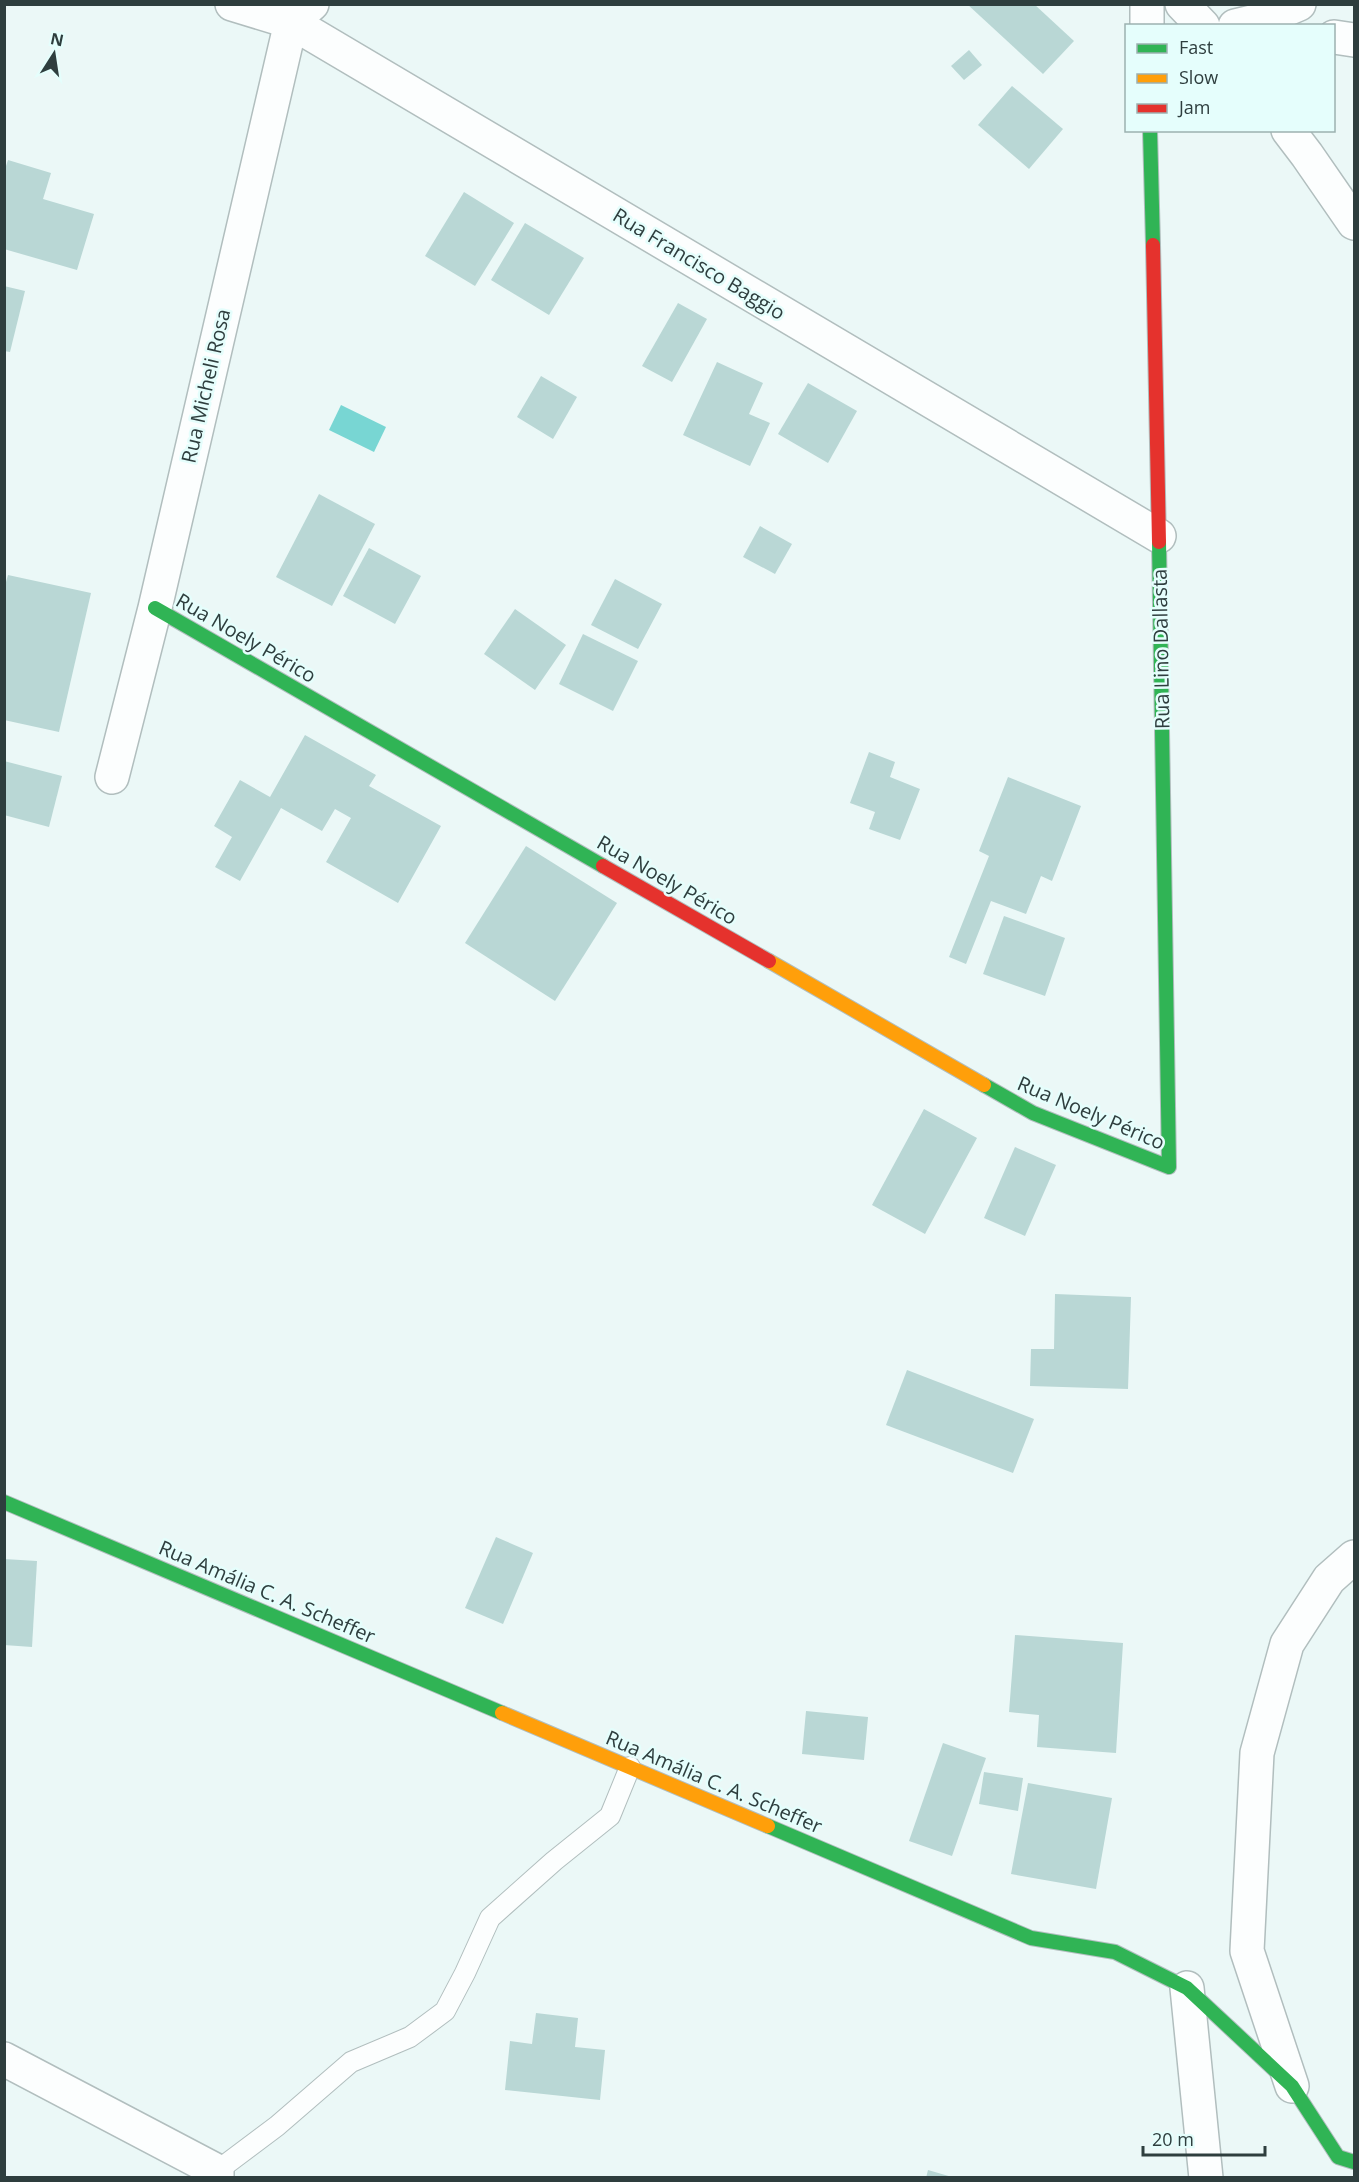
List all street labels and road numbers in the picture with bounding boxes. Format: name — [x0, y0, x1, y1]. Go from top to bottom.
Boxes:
street label: Rua Francisco Baggio — [608, 201, 790, 326]
street label: Rua Micheli Rosa — [175, 306, 236, 466]
street label: Rua Lino Dallasta — [1146, 569, 1175, 729]
street label: Rua Noely Périco — [171, 586, 321, 689]
street label: Rua Noely Périco — [592, 828, 742, 931]
street label: Rua Noely Périco — [1013, 1069, 1169, 1156]
street label: Rua Amália C. A. Scheffer — [155, 1534, 380, 1649]
street label: Rua Amália C. A. Scheffer — [602, 1724, 827, 1839]

